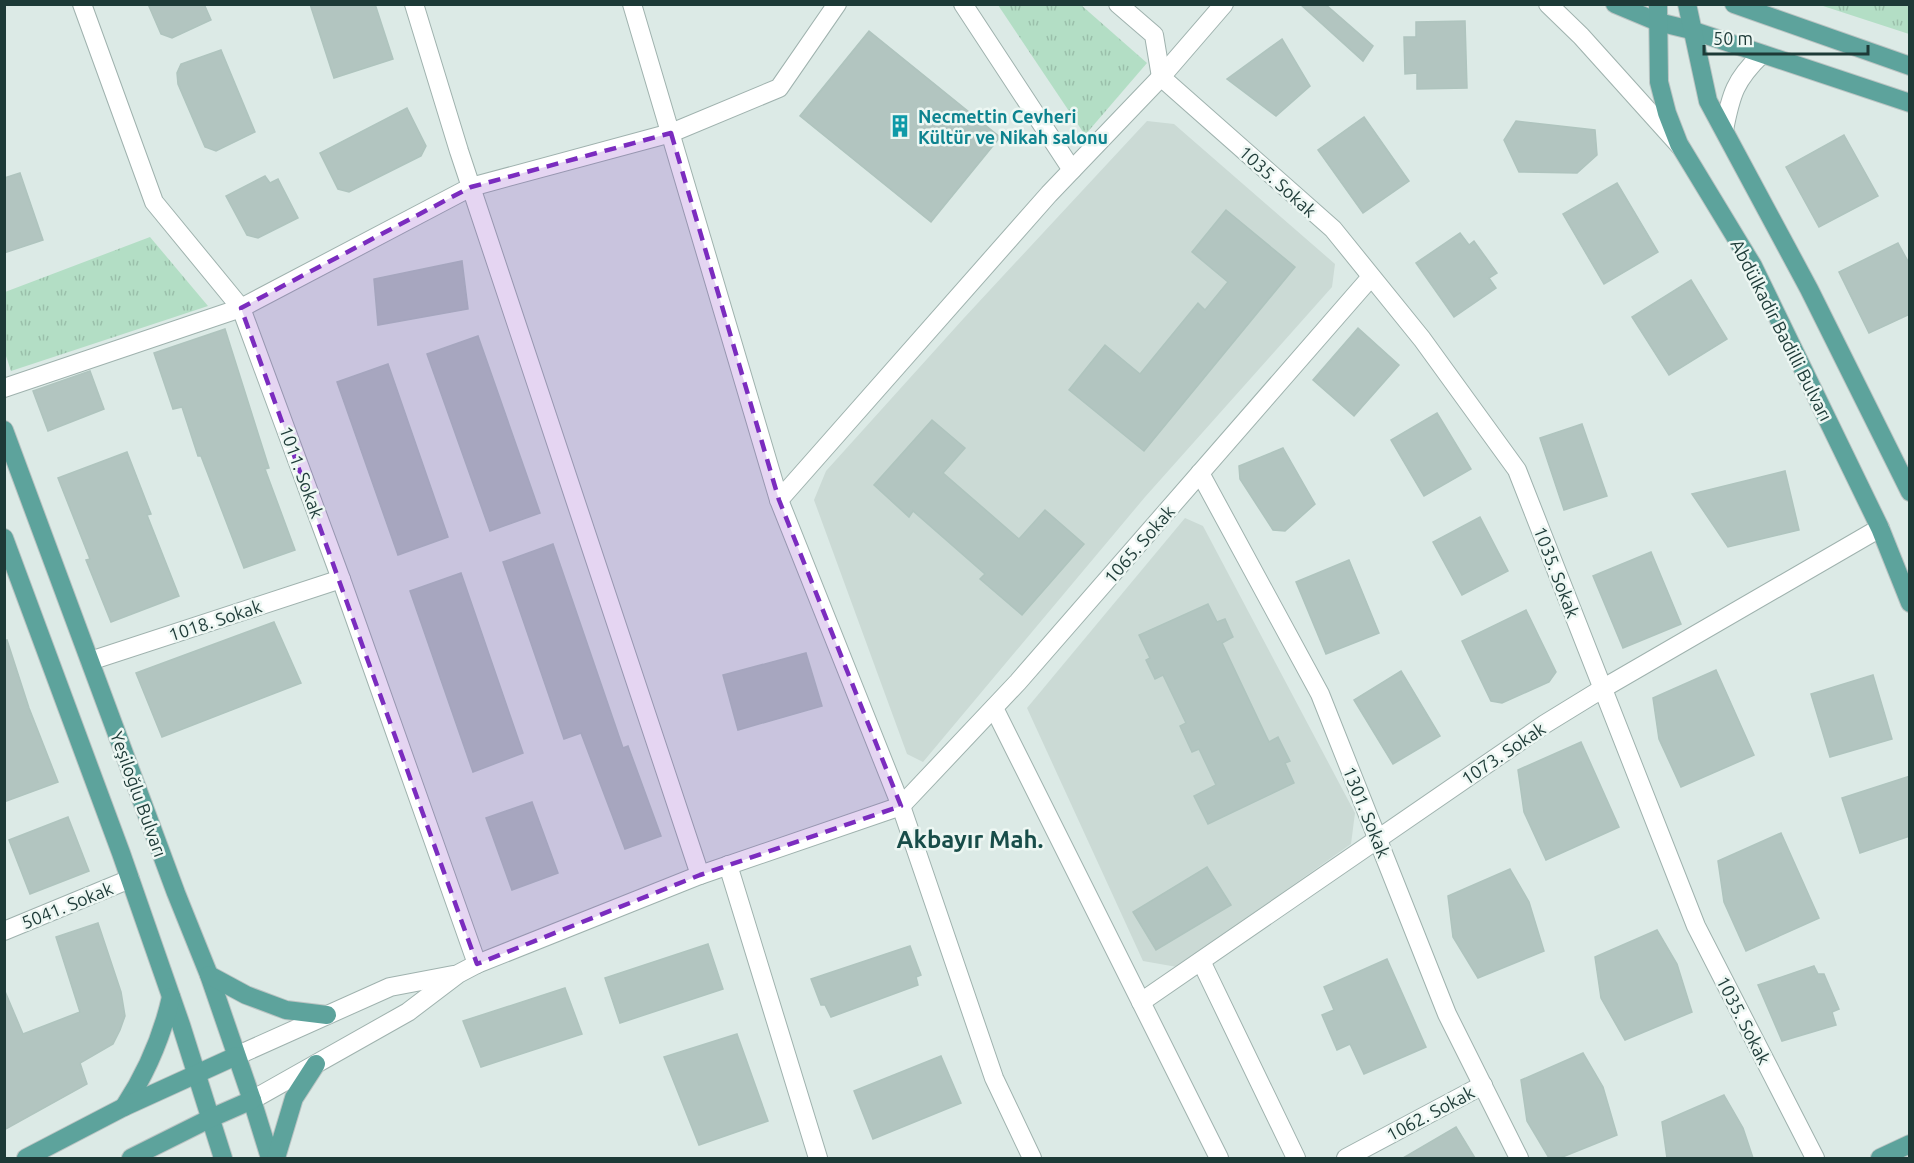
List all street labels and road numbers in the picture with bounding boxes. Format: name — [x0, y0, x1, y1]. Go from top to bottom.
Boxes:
street label: 1035. Sokak — [1235, 141, 1321, 221]
street label: Abdülkadir Badilli Bulvarı — [1727, 236, 1837, 424]
street label: 1011. Sokak — [276, 423, 328, 521]
street label: 1065. Sokak — [1100, 501, 1178, 587]
street label: 1035. Sokak — [1530, 523, 1584, 621]
street label: 1018. Sokak — [166, 596, 264, 644]
street label: 1073. Sokak — [1457, 718, 1549, 788]
street label: Yeşiloğlu Bulvarı — [107, 729, 171, 859]
street label: 1301. Sokak — [1340, 763, 1394, 861]
street label: 5041. Sokak — [18, 878, 116, 932]
street label: 1035. Sokak — [1713, 972, 1775, 1068]
street label: 1062. Sokak — [1383, 1082, 1477, 1144]

